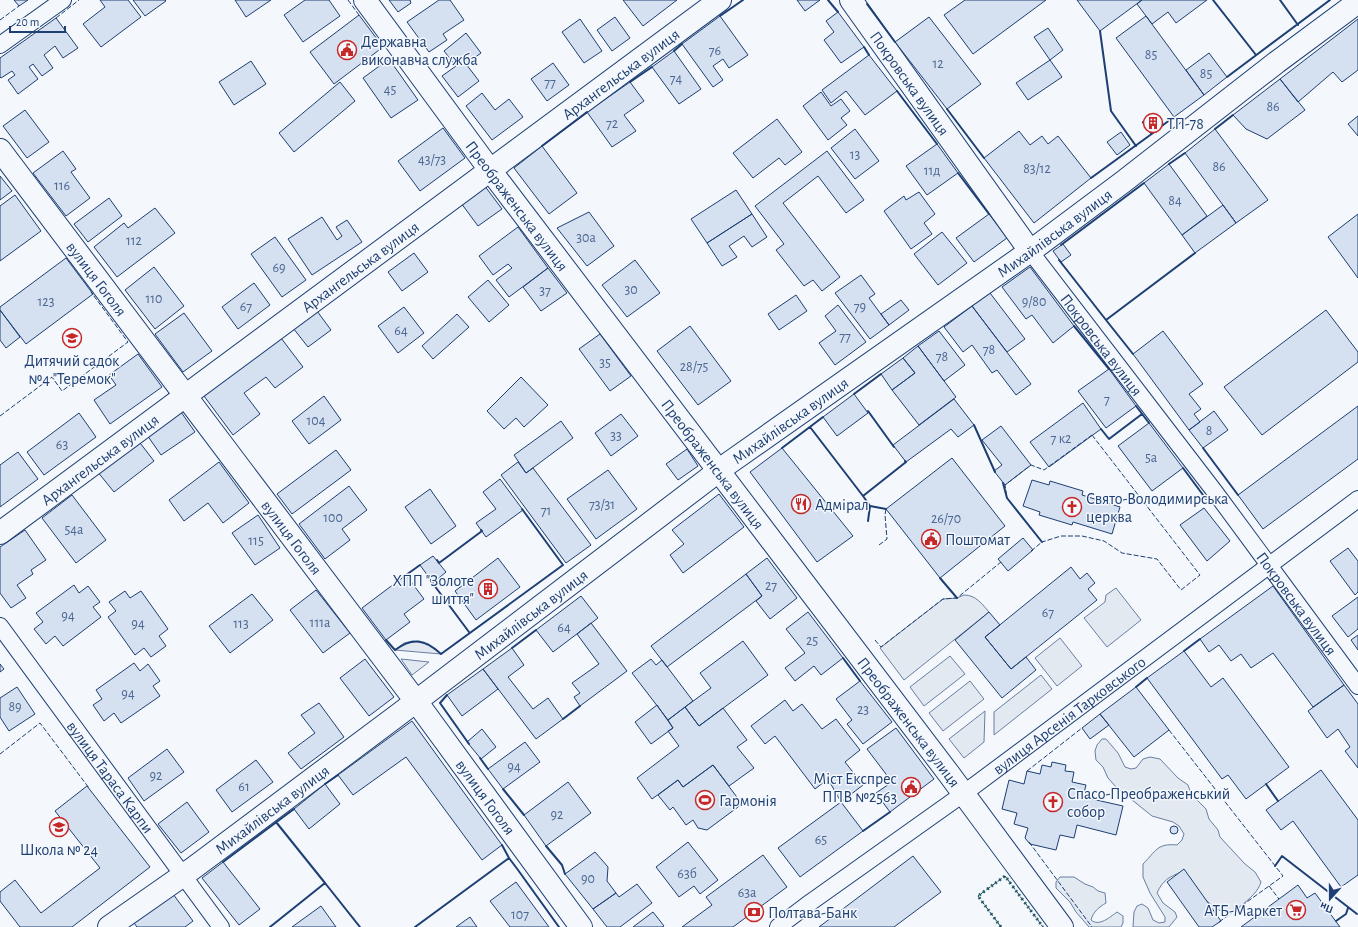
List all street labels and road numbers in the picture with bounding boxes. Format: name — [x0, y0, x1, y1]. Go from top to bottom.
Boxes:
street label: Архангельська вулиця — [559, 26, 683, 123]
street label: Покровська вулиця — [867, 29, 952, 139]
street label: Преображенська вулиця — [462, 138, 571, 274]
street label: Михайлівська вулиця — [995, 186, 1115, 281]
street label: Архангельська вулиця — [299, 219, 422, 316]
street label: вулиця Гоголя — [63, 239, 129, 319]
street label: Покровська вулиця — [1057, 291, 1145, 399]
street label: Михайлівська вулиця — [730, 375, 851, 467]
street label: Преображенська вулиця — [658, 396, 767, 532]
street label: Архангельська вулиця — [39, 412, 162, 509]
street label: вулиця Гоголя — [258, 498, 324, 578]
street label: Покровська вулиця — [1253, 549, 1339, 658]
street label: Михайлівська вулиця — [471, 567, 591, 663]
street label: Преображенська вулиця — [854, 654, 963, 790]
street label: вулиця Арсенія Тарковського — [990, 654, 1149, 778]
street label: вулиця Тараса Карпи — [64, 718, 156, 836]
street label: вулиця Гоголя — [452, 757, 518, 838]
street label: Михайлівська вулиця — [213, 762, 332, 858]

